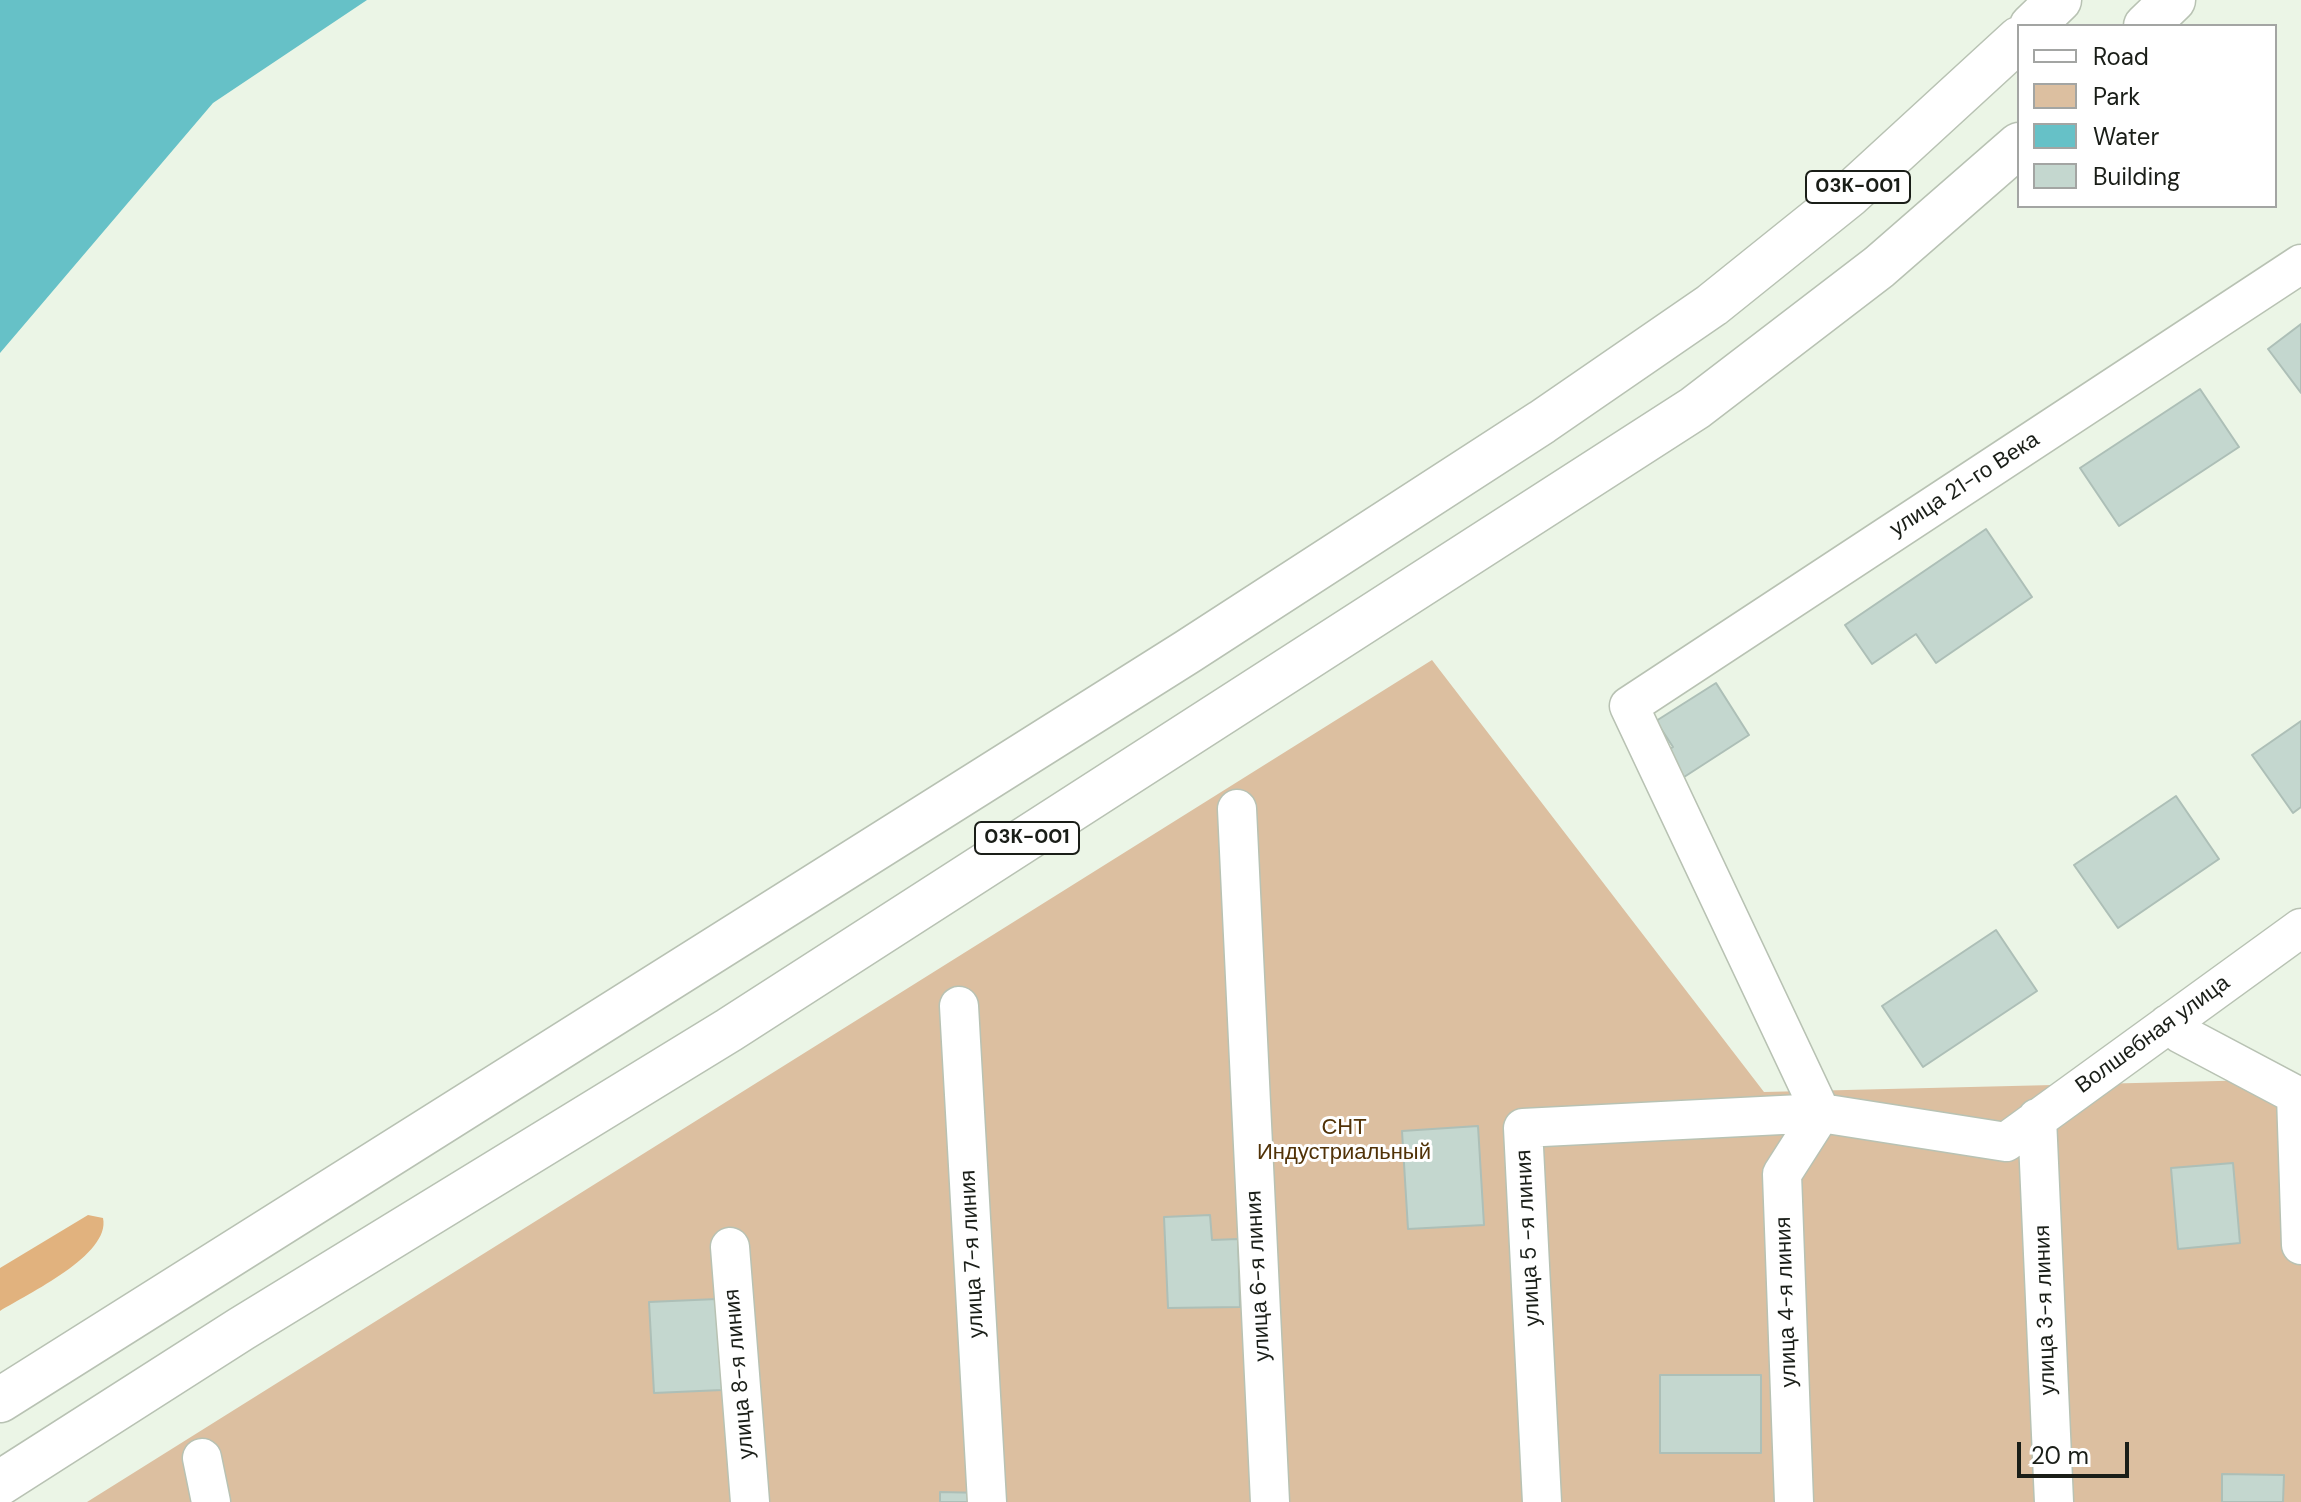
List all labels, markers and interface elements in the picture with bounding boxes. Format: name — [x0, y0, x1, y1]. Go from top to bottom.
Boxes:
legend — [2017, 24, 2277, 208]
text: Road — [2093, 41, 2149, 72]
text: Park — [2093, 81, 2140, 112]
text: Water — [2093, 121, 2159, 152]
text: Building — [2093, 161, 2180, 192]
road number: 03К-001 — [1806, 171, 1910, 203]
street label: улица 21-го Века — [1885, 427, 2045, 543]
road number: 03К-001 — [975, 822, 1079, 854]
street label: Волшебная улица — [2071, 970, 2235, 1100]
park label: СНТ Индустриальный — [1257, 1115, 1431, 1166]
street label: улица 5 -я линия — [1511, 1149, 1547, 1327]
street label: улица 7-я линия — [955, 1169, 991, 1339]
street label: улица 6-я линия — [1241, 1190, 1277, 1362]
street label: улица 4-я линия — [1771, 1216, 1803, 1388]
street label: улица 3-я линия — [2030, 1224, 2062, 1396]
street label: улица 8-я линия — [719, 1288, 761, 1460]
scale bar — [2021, 1426, 2133, 1476]
text: 20 m — [2031, 1440, 2089, 1471]

